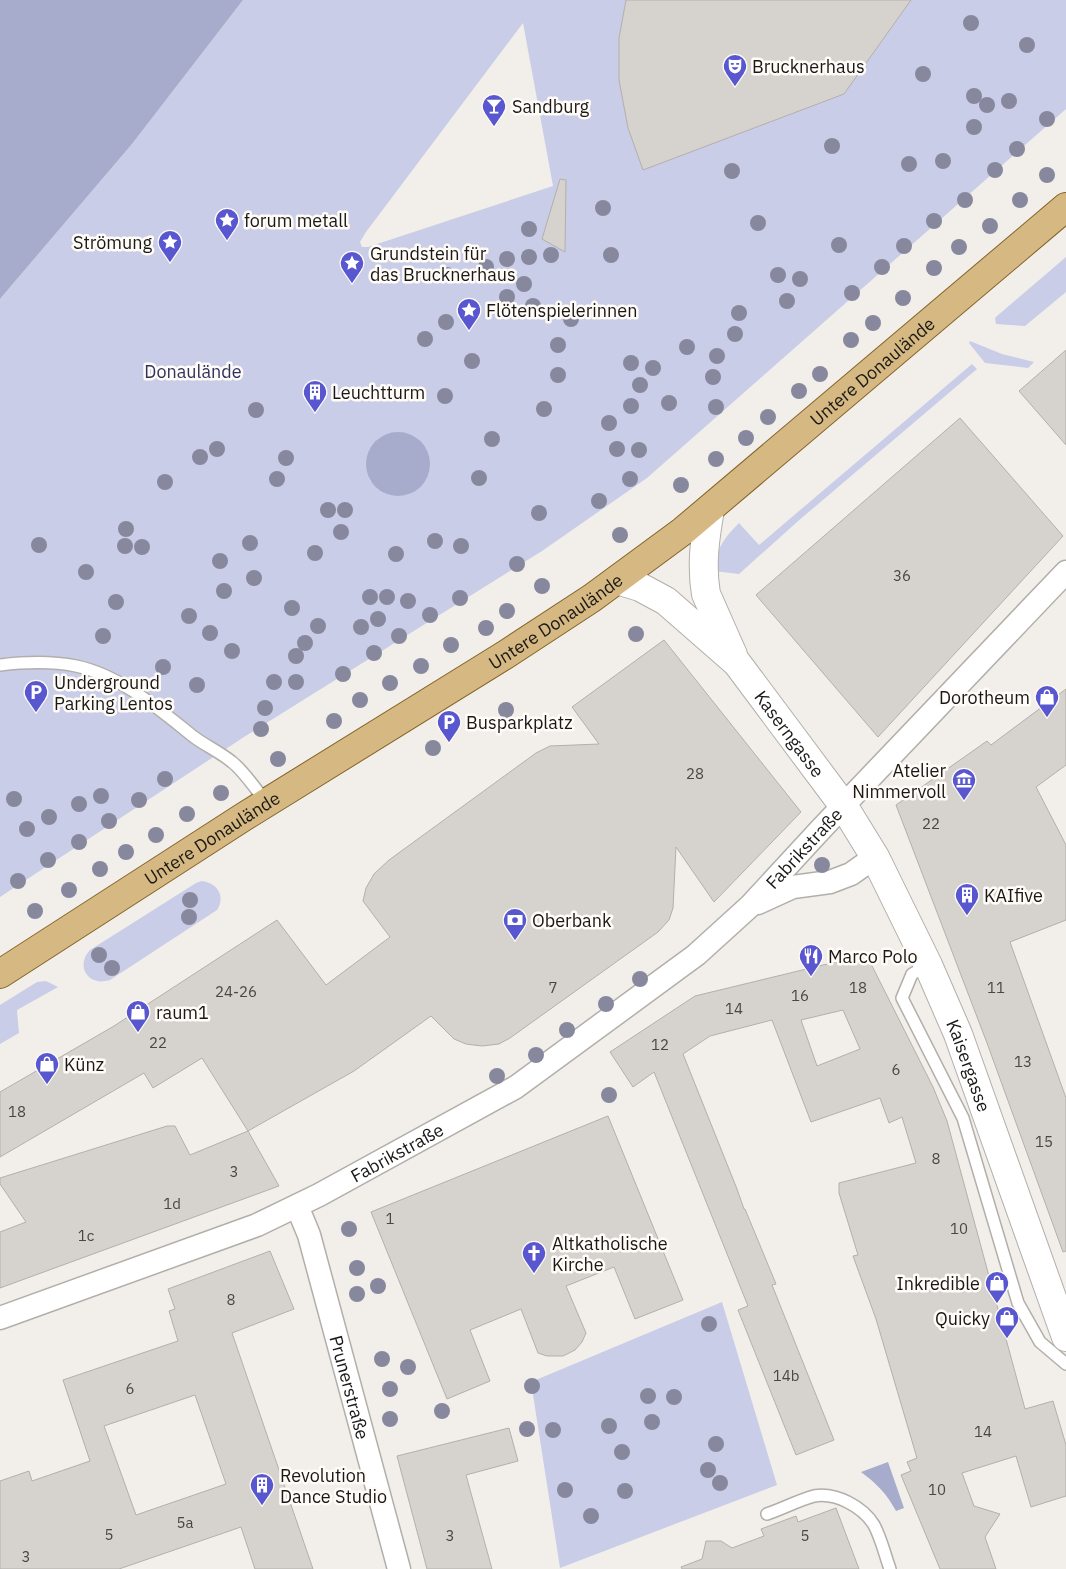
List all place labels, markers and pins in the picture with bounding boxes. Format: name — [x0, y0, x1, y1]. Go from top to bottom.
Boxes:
theatre icon: Brucknerhaus — [722, 53, 748, 87]
place label: Brucknerhaus — [752, 55, 865, 78]
bar icon: Sandburg — [481, 93, 507, 127]
place label: Sandburg — [512, 95, 590, 118]
place icon: forum metall — [214, 207, 240, 241]
place label: forum metall — [244, 209, 348, 232]
place icon: Strömung — [157, 229, 183, 263]
place label: Strömung — [73, 231, 152, 254]
place label: Grundstein für das Brucknerhaus — [370, 242, 516, 286]
place icon: Grundstein für das Brucknerhaus — [339, 250, 365, 284]
place icon: Flötenspielerinnen — [456, 297, 482, 331]
place label: Flötenspielerinnen — [486, 299, 637, 322]
building icon: Leuchtturm — [302, 379, 328, 413]
place label: Leuchtturm — [332, 381, 425, 404]
place label: Underground Parking Lentos — [54, 671, 173, 715]
parking icon: Underground Parking Lentos — [23, 679, 49, 713]
shop icon: Dorotheum — [1034, 684, 1060, 718]
place label: Dorotheum — [939, 686, 1030, 709]
parking icon: Busparkplatz — [436, 709, 462, 743]
place label: Busparkplatz — [466, 711, 573, 734]
place label: Atelier Nimmervoll — [852, 759, 946, 803]
museum icon: Atelier Nimmervoll — [951, 767, 977, 801]
building icon: KAIfive — [954, 882, 980, 916]
place label: KAIfive — [984, 884, 1043, 907]
bank icon: Oberbank — [502, 907, 528, 941]
place label: Oberbank — [532, 909, 612, 932]
restaurant icon: Marco Polo — [798, 943, 824, 977]
place label: Marco Polo — [828, 945, 918, 968]
shop icon: raum1 — [125, 999, 151, 1033]
place label: raum1 — [156, 1001, 209, 1024]
shop icon: Künz — [34, 1051, 60, 1085]
place label: Künz — [64, 1053, 104, 1076]
place label: Altkatholische Kirche — [552, 1232, 668, 1276]
church icon: Altkatholische Kirche — [521, 1240, 547, 1274]
shop icon: Inkredible — [984, 1270, 1010, 1304]
place label: Inkredible — [897, 1272, 980, 1295]
shop icon: Quicky — [994, 1305, 1020, 1339]
place label: Quicky — [935, 1307, 990, 1330]
place label: Revolution Dance Studio — [280, 1464, 387, 1508]
building icon: Revolution Dance Studio — [249, 1472, 275, 1506]

